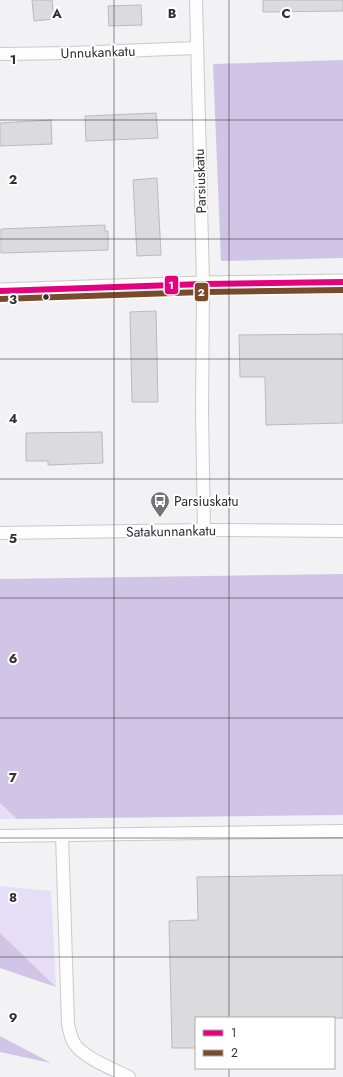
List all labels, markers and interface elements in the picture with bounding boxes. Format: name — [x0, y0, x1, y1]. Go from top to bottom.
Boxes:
text: A — [51, 4, 62, 23]
text: B — [168, 4, 177, 23]
text: C — [281, 4, 291, 23]
street label: Unnukankatu — [60, 41, 136, 63]
text: 1 — [10, 50, 16, 69]
street label: Parsiuskatu — [189, 148, 211, 214]
text: 2 — [9, 170, 17, 189]
line badge: 1 — [164, 275, 179, 295]
text: 1 — [168, 277, 174, 293]
line badge: 2 — [194, 282, 209, 302]
text: 2 — [197, 284, 205, 300]
text: 3 — [9, 290, 17, 309]
unlabelled marker — [41, 292, 51, 302]
text: 4 — [8, 409, 18, 428]
bus stop icon: Parsiuskatu — [149, 490, 171, 518]
place label: Parsiuskatu — [174, 491, 239, 511]
street label: Satakunnankatu — [126, 520, 216, 542]
text: 5 — [9, 529, 17, 548]
text: 6 — [9, 649, 18, 668]
text: 7 — [9, 768, 17, 787]
text: 8 — [9, 888, 17, 907]
text: 9 — [9, 1008, 18, 1027]
legend — [195, 1017, 335, 1069]
text: 1 — [231, 1024, 236, 1042]
text: 2 — [231, 1044, 238, 1062]

